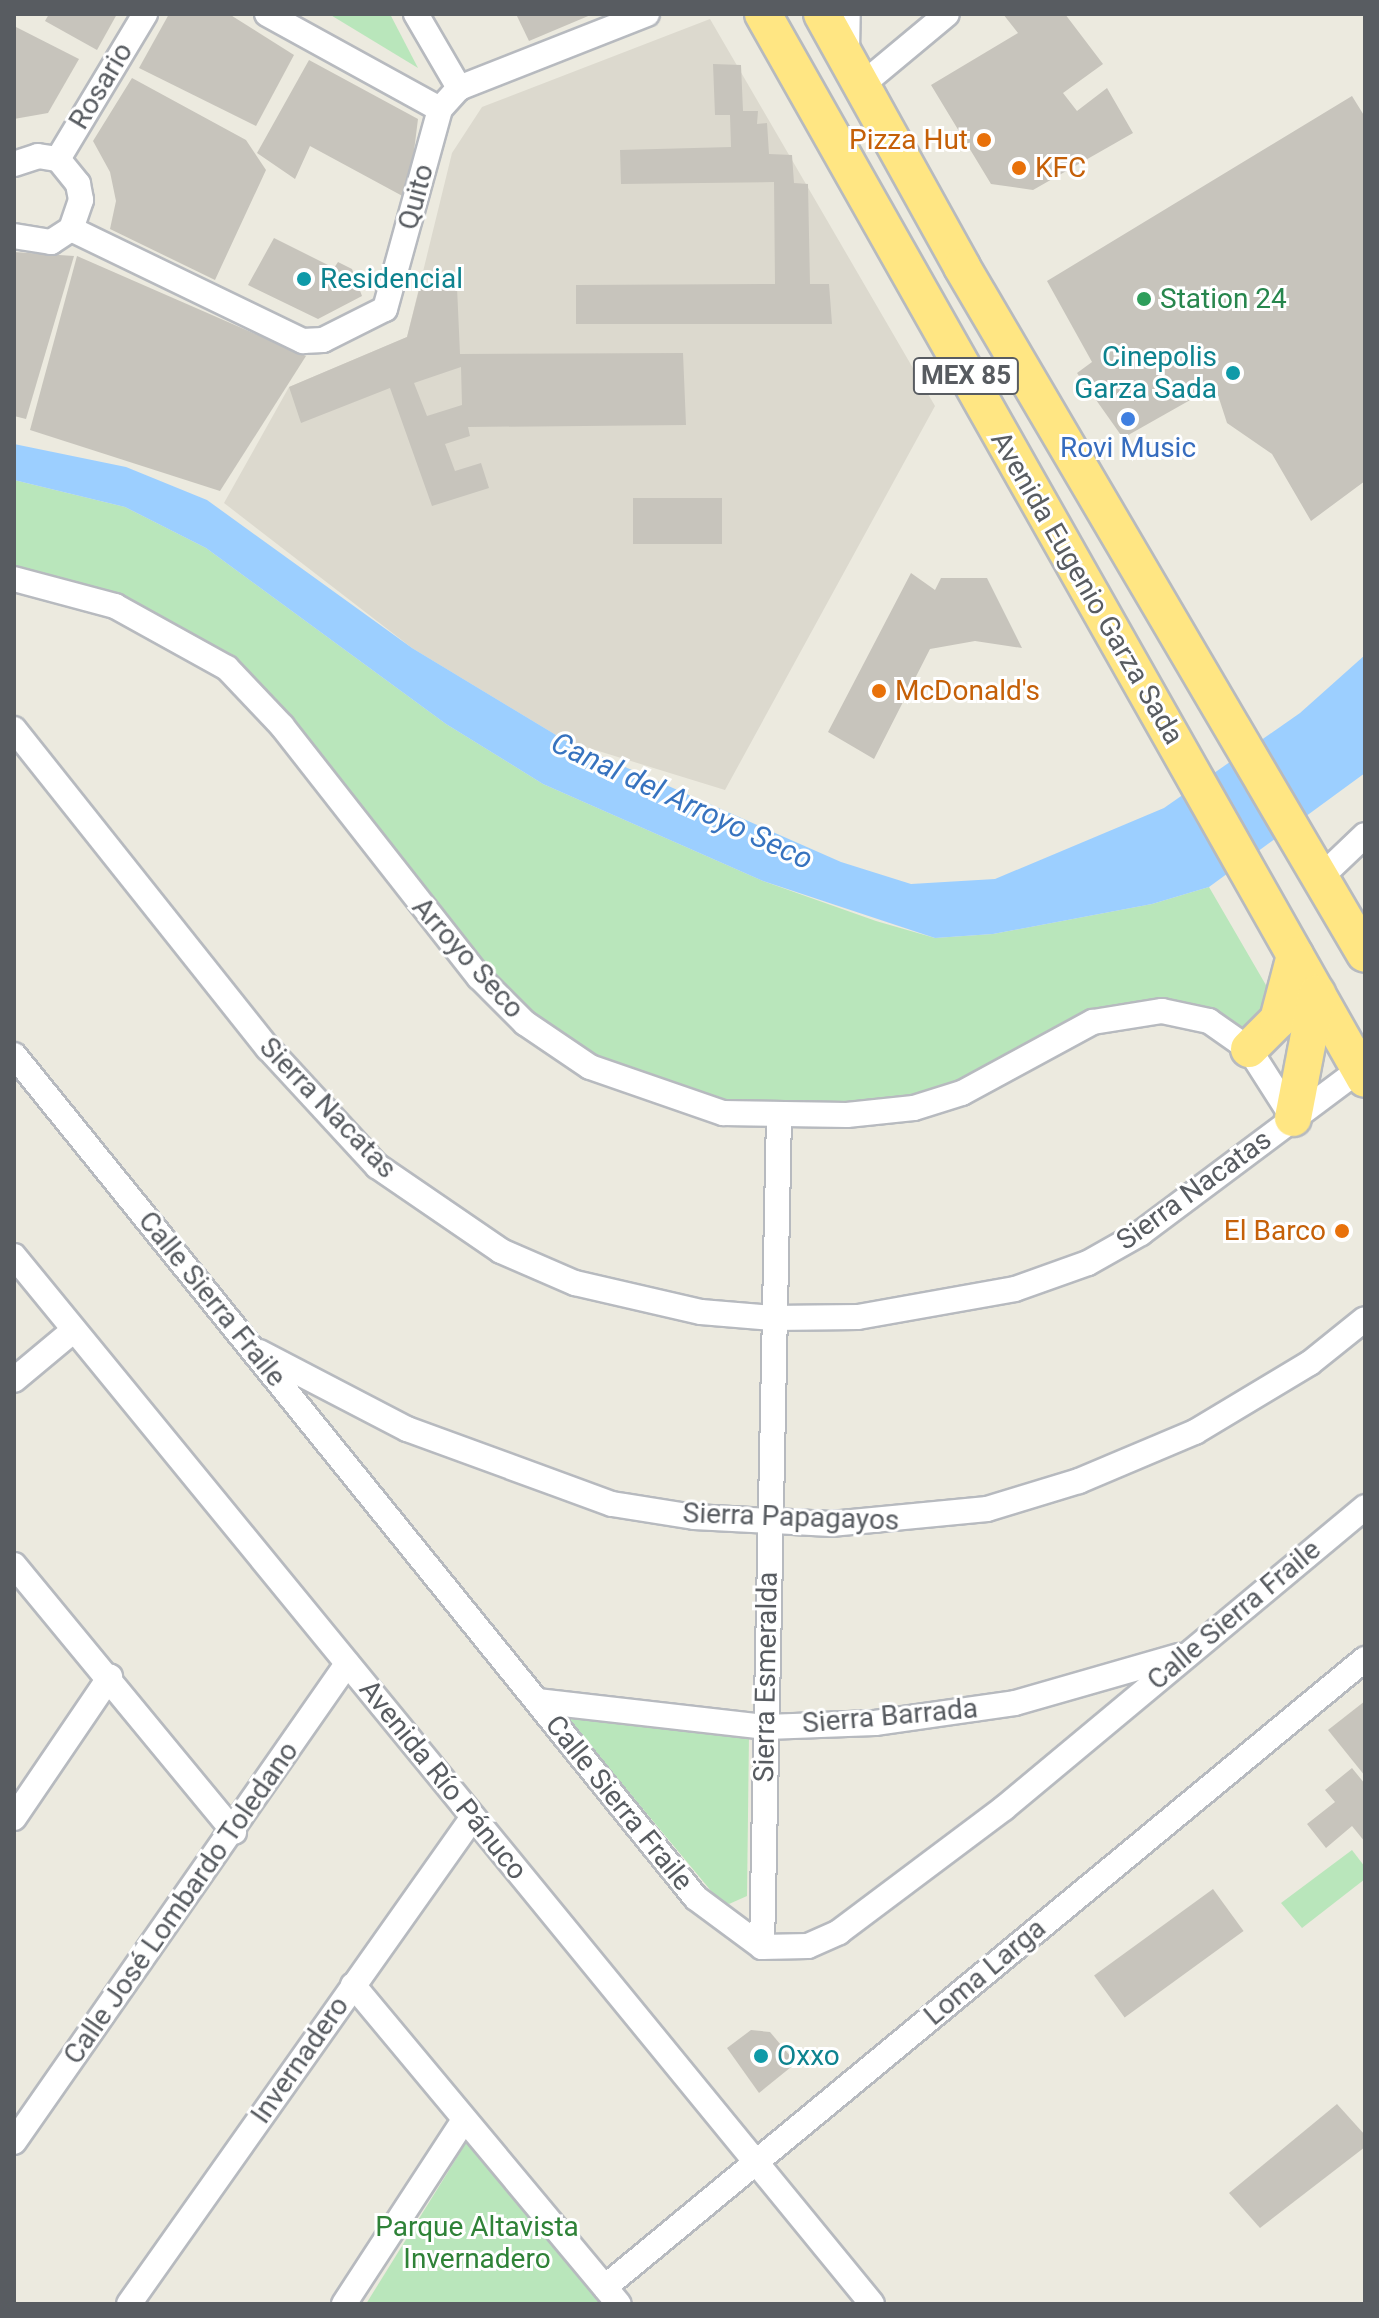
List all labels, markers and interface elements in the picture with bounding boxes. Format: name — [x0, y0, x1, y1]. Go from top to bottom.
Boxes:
street label: Rosario — [62, 37, 140, 135]
place label: Pizza Hut — [849, 123, 968, 157]
marker: Pizza Hut — [975, 131, 993, 149]
place label: KFC — [1035, 151, 1086, 185]
marker: KFC — [1010, 159, 1028, 177]
street label: Quito — [391, 161, 441, 233]
place label: Residencial — [320, 262, 463, 296]
marker: Residencial — [295, 270, 313, 288]
place label: Station 24 — [1160, 282, 1287, 316]
marker: Station 24 — [1135, 290, 1153, 308]
place label: Cinepolis Garza Sada — [1074, 340, 1217, 406]
road number: MEX 85 — [912, 354, 1020, 398]
marker: Cinepolis Garza Sada — [1224, 364, 1242, 382]
marker: Rovi Music — [1119, 410, 1137, 428]
street label: Avenida Eugenio Garza Sada — [984, 426, 1190, 750]
place label: Rovi Music — [1060, 431, 1196, 465]
place label: McDonald's — [895, 674, 1040, 708]
marker: McDonald's — [870, 682, 888, 700]
water label: Canal del Arroyo Seco — [546, 725, 818, 877]
street label: Arroyo Seco — [405, 891, 531, 1025]
street label: Sierra Nacatas — [252, 1031, 404, 1185]
street label: Sierra Nacatas — [1110, 1123, 1278, 1257]
street label: Calle Sierra Fraile — [131, 1205, 293, 1393]
place label: El Barco — [1224, 1214, 1326, 1248]
marker: El Barco — [1333, 1222, 1351, 1240]
street label: Sierra Papagayos — [682, 1496, 900, 1538]
street label: Calle Sierra Fraile — [1141, 1533, 1327, 1697]
street label: Sierra Esmeralda — [747, 1571, 785, 1783]
street label: Avenida Río Pánuco — [352, 1673, 534, 1887]
street label: Sierra Barrada — [801, 1692, 979, 1740]
street label: Calle Sierra Fraile — [538, 1709, 700, 1897]
street label: Calle José Lombardo Toledano — [56, 1735, 306, 2071]
street label: Loma Larga — [917, 1911, 1053, 2033]
street label: Invernadero — [244, 1990, 356, 2130]
place label: Oxxo — [777, 2039, 840, 2073]
marker: Oxxo — [752, 2047, 770, 2065]
park label: Parque Altavista Invernadero — [375, 2210, 579, 2276]

